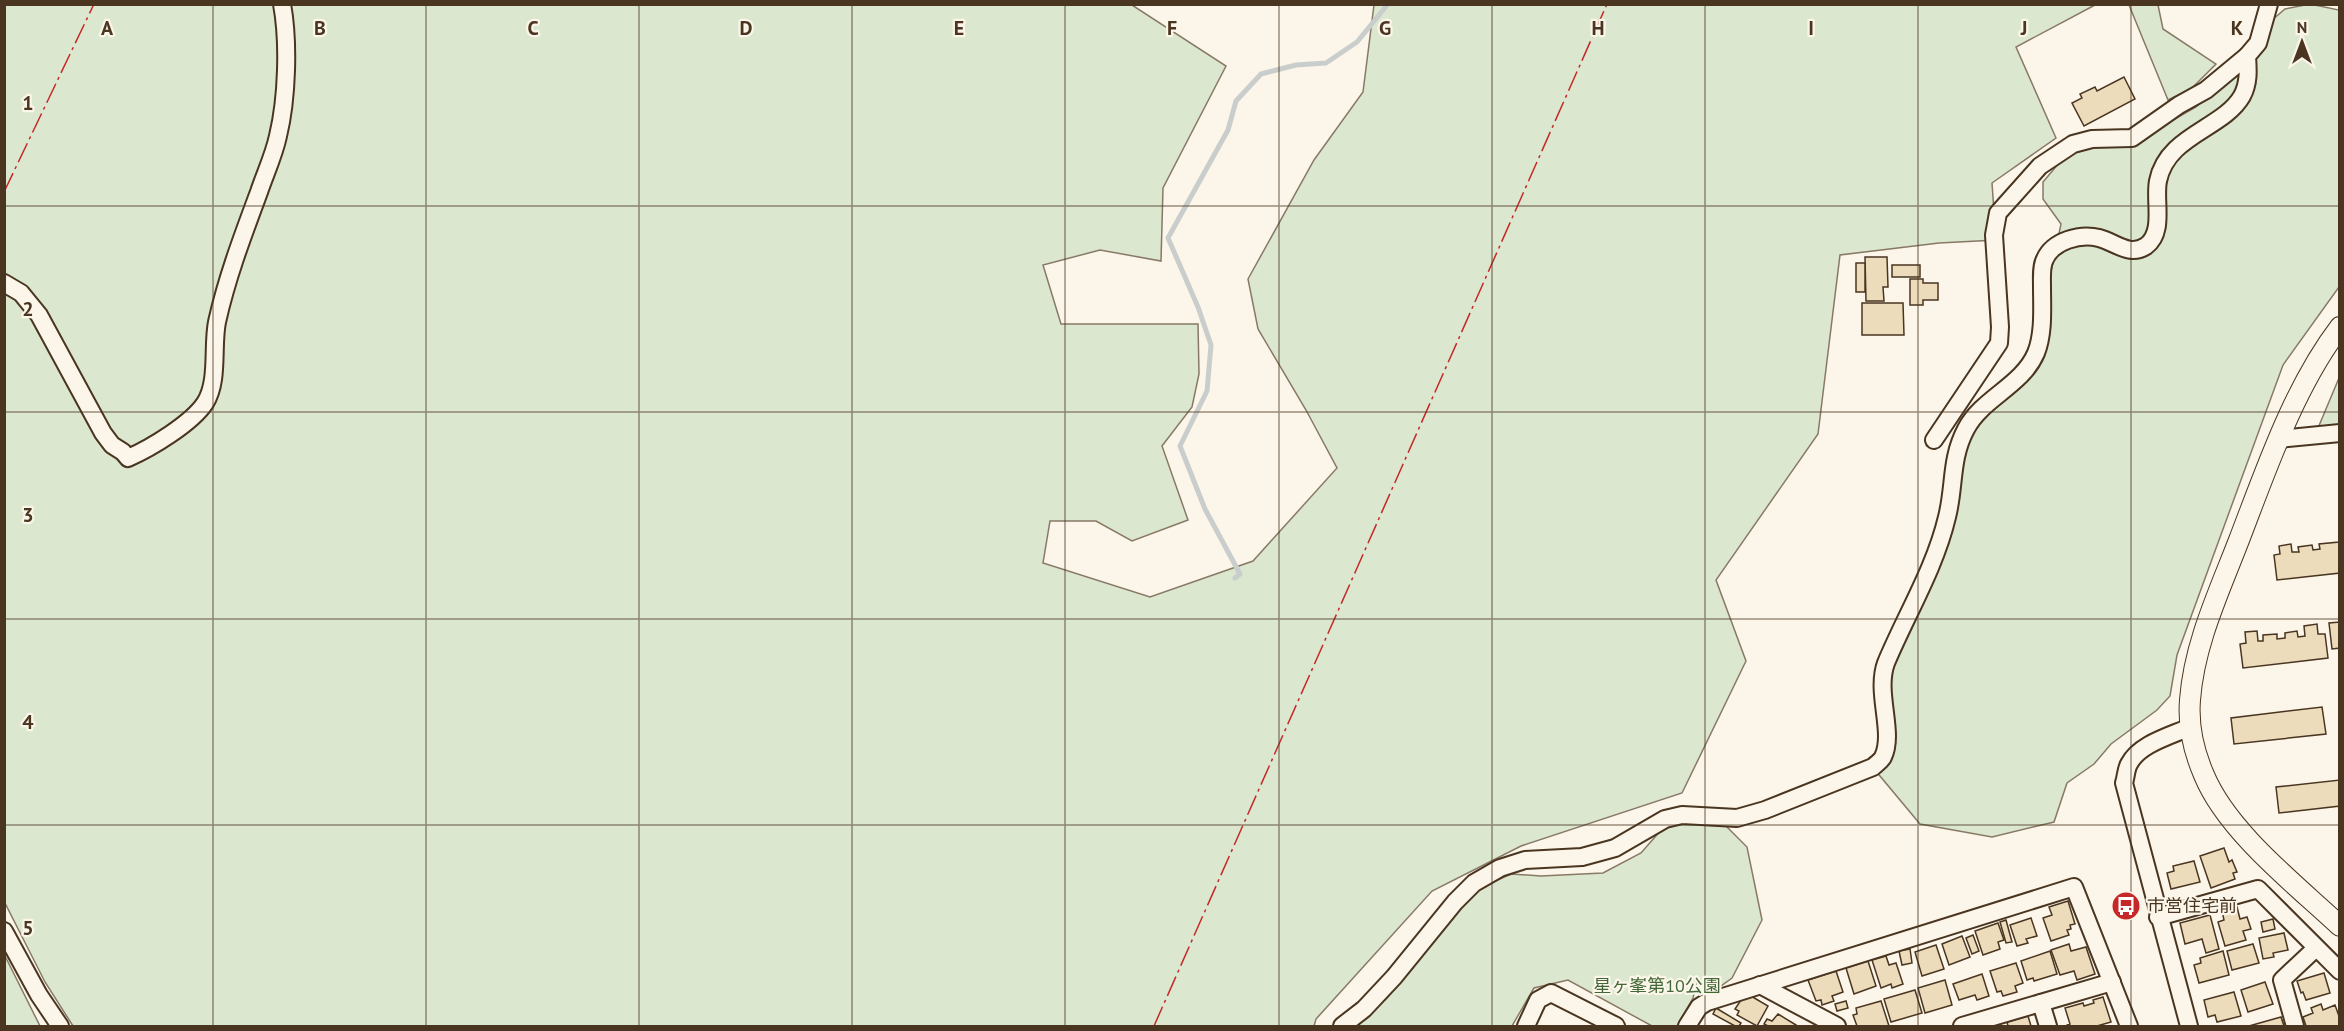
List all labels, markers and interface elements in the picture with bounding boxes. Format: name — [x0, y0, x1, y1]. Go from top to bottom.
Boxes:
north arrow — [2272, 12, 2332, 72]
text: A — [101, 15, 114, 41]
text: B — [314, 15, 326, 41]
text: C — [527, 15, 539, 41]
text: D — [740, 15, 753, 41]
text: E — [954, 15, 964, 41]
text: F — [1167, 15, 1177, 41]
text: G — [1379, 15, 1391, 41]
text: H — [1591, 15, 1605, 41]
text: I — [1808, 15, 1814, 41]
text: J — [2020, 15, 2027, 41]
text: K — [2231, 15, 2244, 41]
text: N — [2297, 17, 2307, 37]
text: 1 — [22, 90, 34, 116]
text: 2 — [22, 296, 34, 322]
text: 3 — [22, 502, 34, 528]
text: 4 — [22, 709, 34, 735]
bus stop icon: 市営住宅前 — [2110, 890, 2142, 922]
place label: 市営住宅前 — [2147, 894, 2237, 917]
text: 5 — [22, 915, 34, 941]
park label: 星ヶ峯第10公園 — [1593, 974, 1721, 997]

